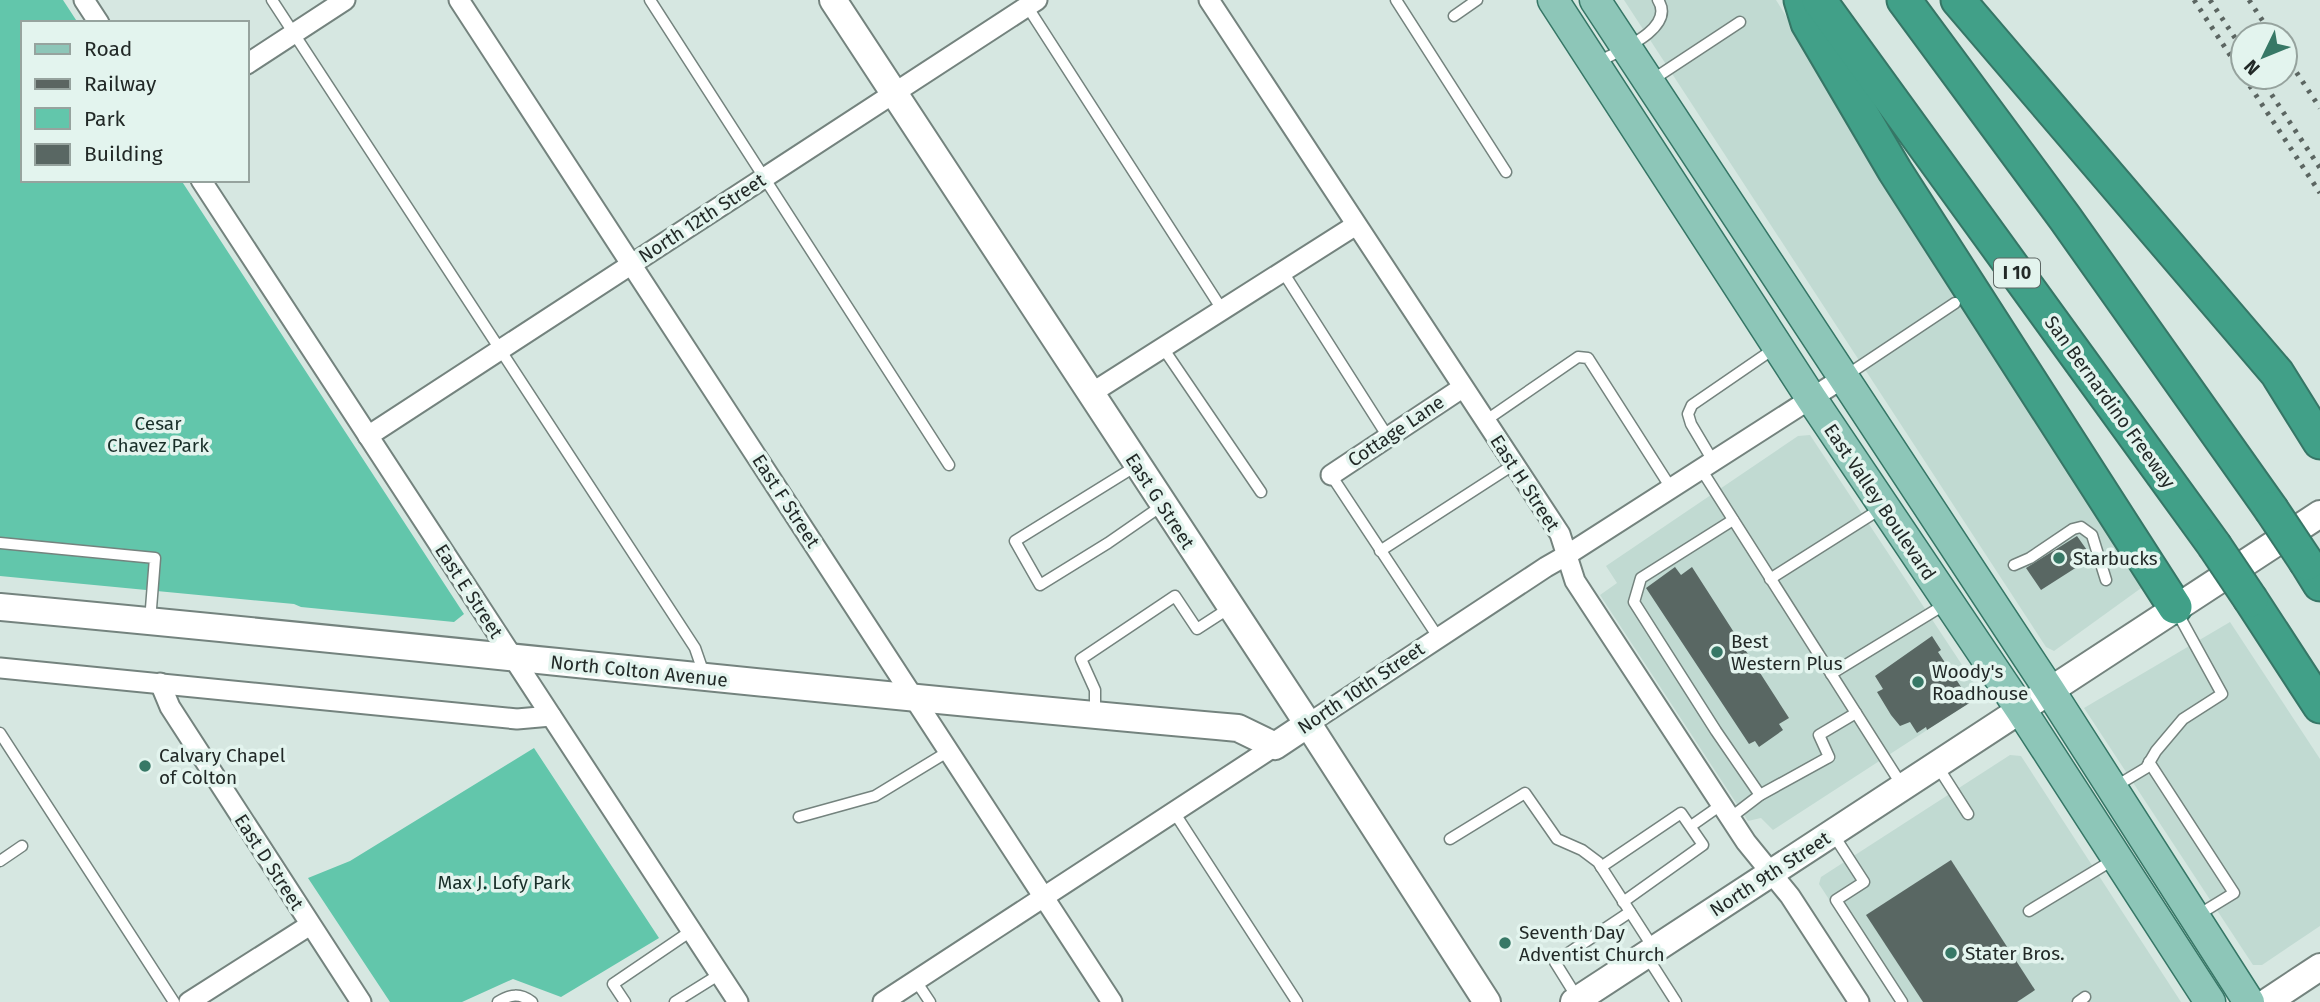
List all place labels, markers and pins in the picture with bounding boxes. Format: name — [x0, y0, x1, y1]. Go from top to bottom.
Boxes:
place label: Starbucks — [2073, 547, 2158, 570]
marker: Starbucks — [2051, 550, 2067, 566]
place label: Best Western Plus — [1731, 630, 1843, 675]
marker: Best Western Plus — [1709, 644, 1725, 660]
place label: Woody's Roadhouse — [1932, 660, 2028, 705]
marker: Woody's Roadhouse — [1910, 674, 1926, 690]
place label: Calvary Chapel of Colton — [159, 744, 286, 789]
marker: Calvary Chapel of Colton — [137, 758, 153, 774]
place label: Seventh Day Adventist Church — [1519, 921, 1665, 966]
marker: Seventh Day Adventist Church — [1497, 935, 1513, 951]
place label: Stater Bros. — [1965, 942, 2065, 965]
marker: Stater Bros. — [1943, 945, 1959, 961]

